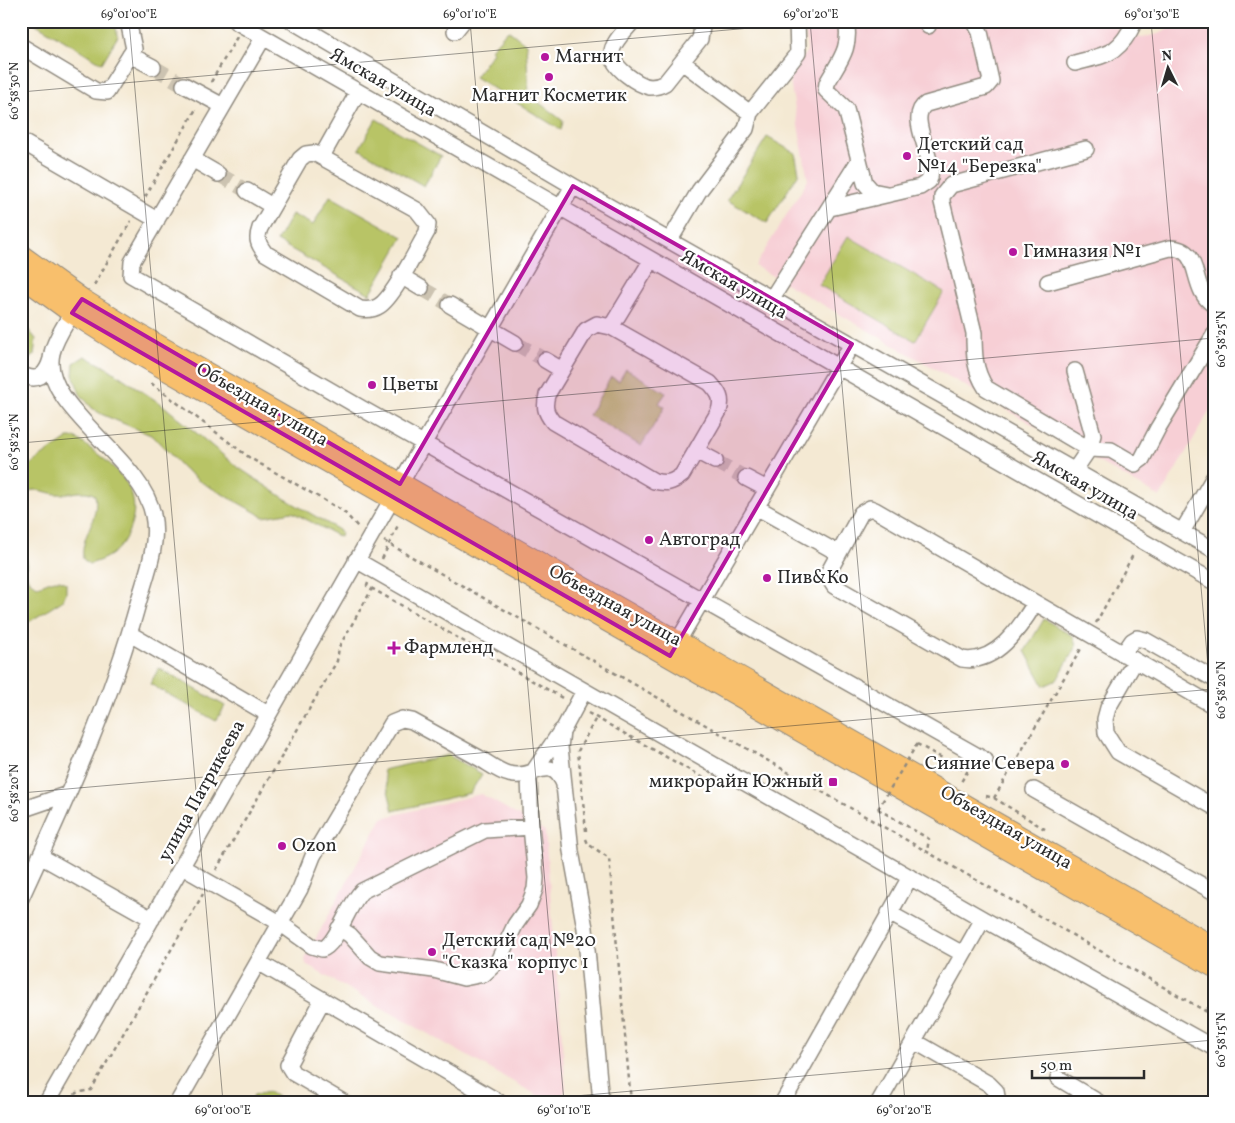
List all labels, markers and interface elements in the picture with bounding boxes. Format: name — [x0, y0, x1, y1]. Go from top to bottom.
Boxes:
text: 69°01'00"E — [101, 7, 157, 23]
text: 69°01'10"E — [443, 7, 497, 23]
text: 69°01'20"E — [783, 7, 839, 23]
text: 69°01'30"E — [1125, 7, 1179, 23]
street label: Ямская улица — [325, 42, 441, 124]
north arrow — [1142, 42, 1192, 92]
place label: Магнит — [555, 44, 623, 70]
text: N — [1161, 47, 1173, 66]
marker: Магнит — [539, 51, 551, 63]
text: 60°58'30"N — [7, 62, 23, 120]
marker: Магнит Косметик — [543, 71, 555, 83]
place label: Магнит Косметик — [471, 83, 627, 109]
place label: Детский сад №14 "Березка" — [917, 132, 1042, 180]
marker: Детский сад №14 "Березка" — [901, 150, 913, 162]
place label: Гимназия №1 — [1023, 239, 1142, 265]
street label: Ямская улица — [676, 244, 792, 326]
marker: Гимназия №1 — [1007, 246, 1019, 258]
text: 60°58'25"N — [1214, 310, 1230, 367]
street label: Объездная улица — [191, 357, 333, 453]
place label: Цветы — [382, 372, 438, 398]
marker: Цветы — [366, 379, 378, 391]
text: 60°58'25"N — [7, 413, 23, 470]
street label: Ямская улица — [1027, 445, 1143, 527]
place label: Автоград — [659, 527, 741, 553]
marker: Автоград — [643, 534, 655, 546]
street label: Объездная улица — [544, 559, 686, 653]
place label: Пив&Ко — [777, 565, 849, 591]
marker: Пив&Ко — [761, 572, 773, 584]
place label: Фармленд — [404, 635, 494, 661]
marker: Фармленд — [388, 642, 400, 654]
text: 60°58'20"N — [1214, 661, 1230, 719]
street label: улица Патрикеева — [152, 715, 252, 867]
place label: Сияние Севера — [925, 751, 1055, 777]
marker: Сияние Севера — [1059, 758, 1071, 770]
text: 60°58'20"N — [7, 764, 23, 822]
place label: микрорайн Южный — [649, 769, 823, 795]
marker: микрорайн Южный — [827, 776, 839, 788]
street label: Объездная улица — [935, 780, 1077, 876]
place label: Ozon — [292, 833, 337, 859]
marker: Ozon — [276, 840, 288, 852]
place label: Детский сад №20 "Сказка" корпус 1 — [442, 928, 596, 976]
marker: Детский сад №20 "Сказка" корпус 1 — [426, 946, 438, 958]
text: 60°58'15"N — [1214, 1012, 1230, 1068]
scale bar — [1032, 1048, 1145, 1080]
text: 50 m — [1040, 1056, 1072, 1077]
text: 69°01'00"E — [195, 1103, 251, 1119]
text: 69°01'10"E — [537, 1103, 591, 1119]
text: 69°01'20"E — [876, 1103, 932, 1119]

